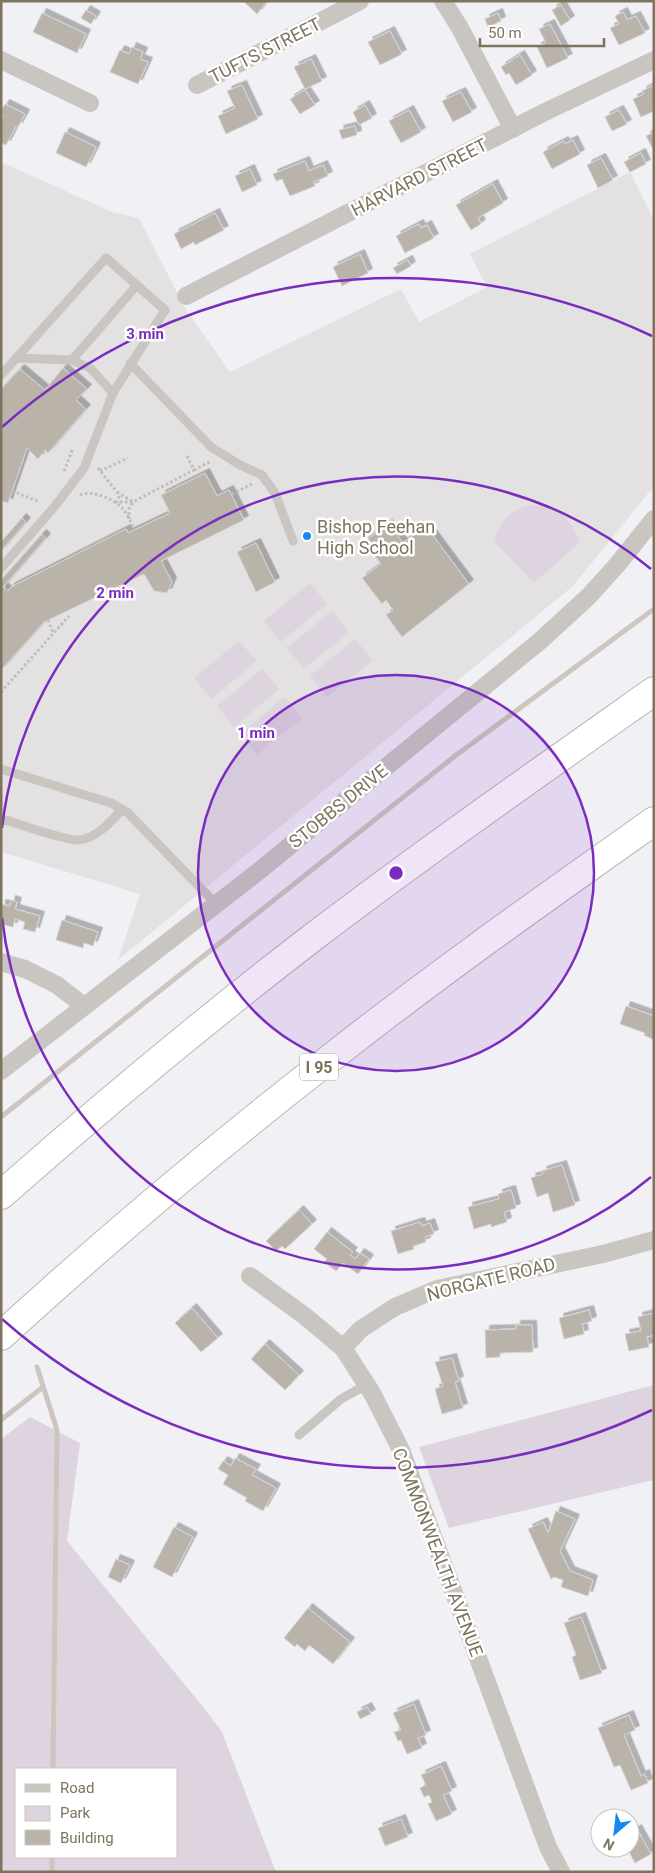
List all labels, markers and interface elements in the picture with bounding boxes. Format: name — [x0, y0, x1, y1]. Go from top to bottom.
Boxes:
street label: TUFTS STREET — [206, 13, 324, 87]
scale bar — [480, 15, 604, 47]
text: 50 m — [488, 24, 522, 42]
street label: HARVARD STREET — [348, 134, 491, 220]
text: 3 min — [126, 325, 164, 343]
place label: Bishop Feehan High School — [317, 516, 435, 558]
marker: Bishop Feehan High School — [301, 530, 313, 542]
text: 2 min — [96, 584, 134, 602]
text: 1 min — [237, 724, 275, 742]
street label: STOBBS DRIVE — [285, 760, 391, 852]
centre of rings — [387, 864, 405, 882]
road number: I 95 — [300, 1054, 338, 1080]
street label: NORGATE ROAD — [425, 1253, 557, 1305]
street label: COMMONWEALTH AVENUE — [389, 1445, 487, 1659]
legend — [15, 1768, 178, 1858]
text: Road — [60, 1779, 94, 1797]
text: Park — [60, 1804, 91, 1822]
north arrow — [590, 1808, 640, 1858]
text: Building — [60, 1829, 114, 1847]
text: N — [601, 1835, 617, 1854]

